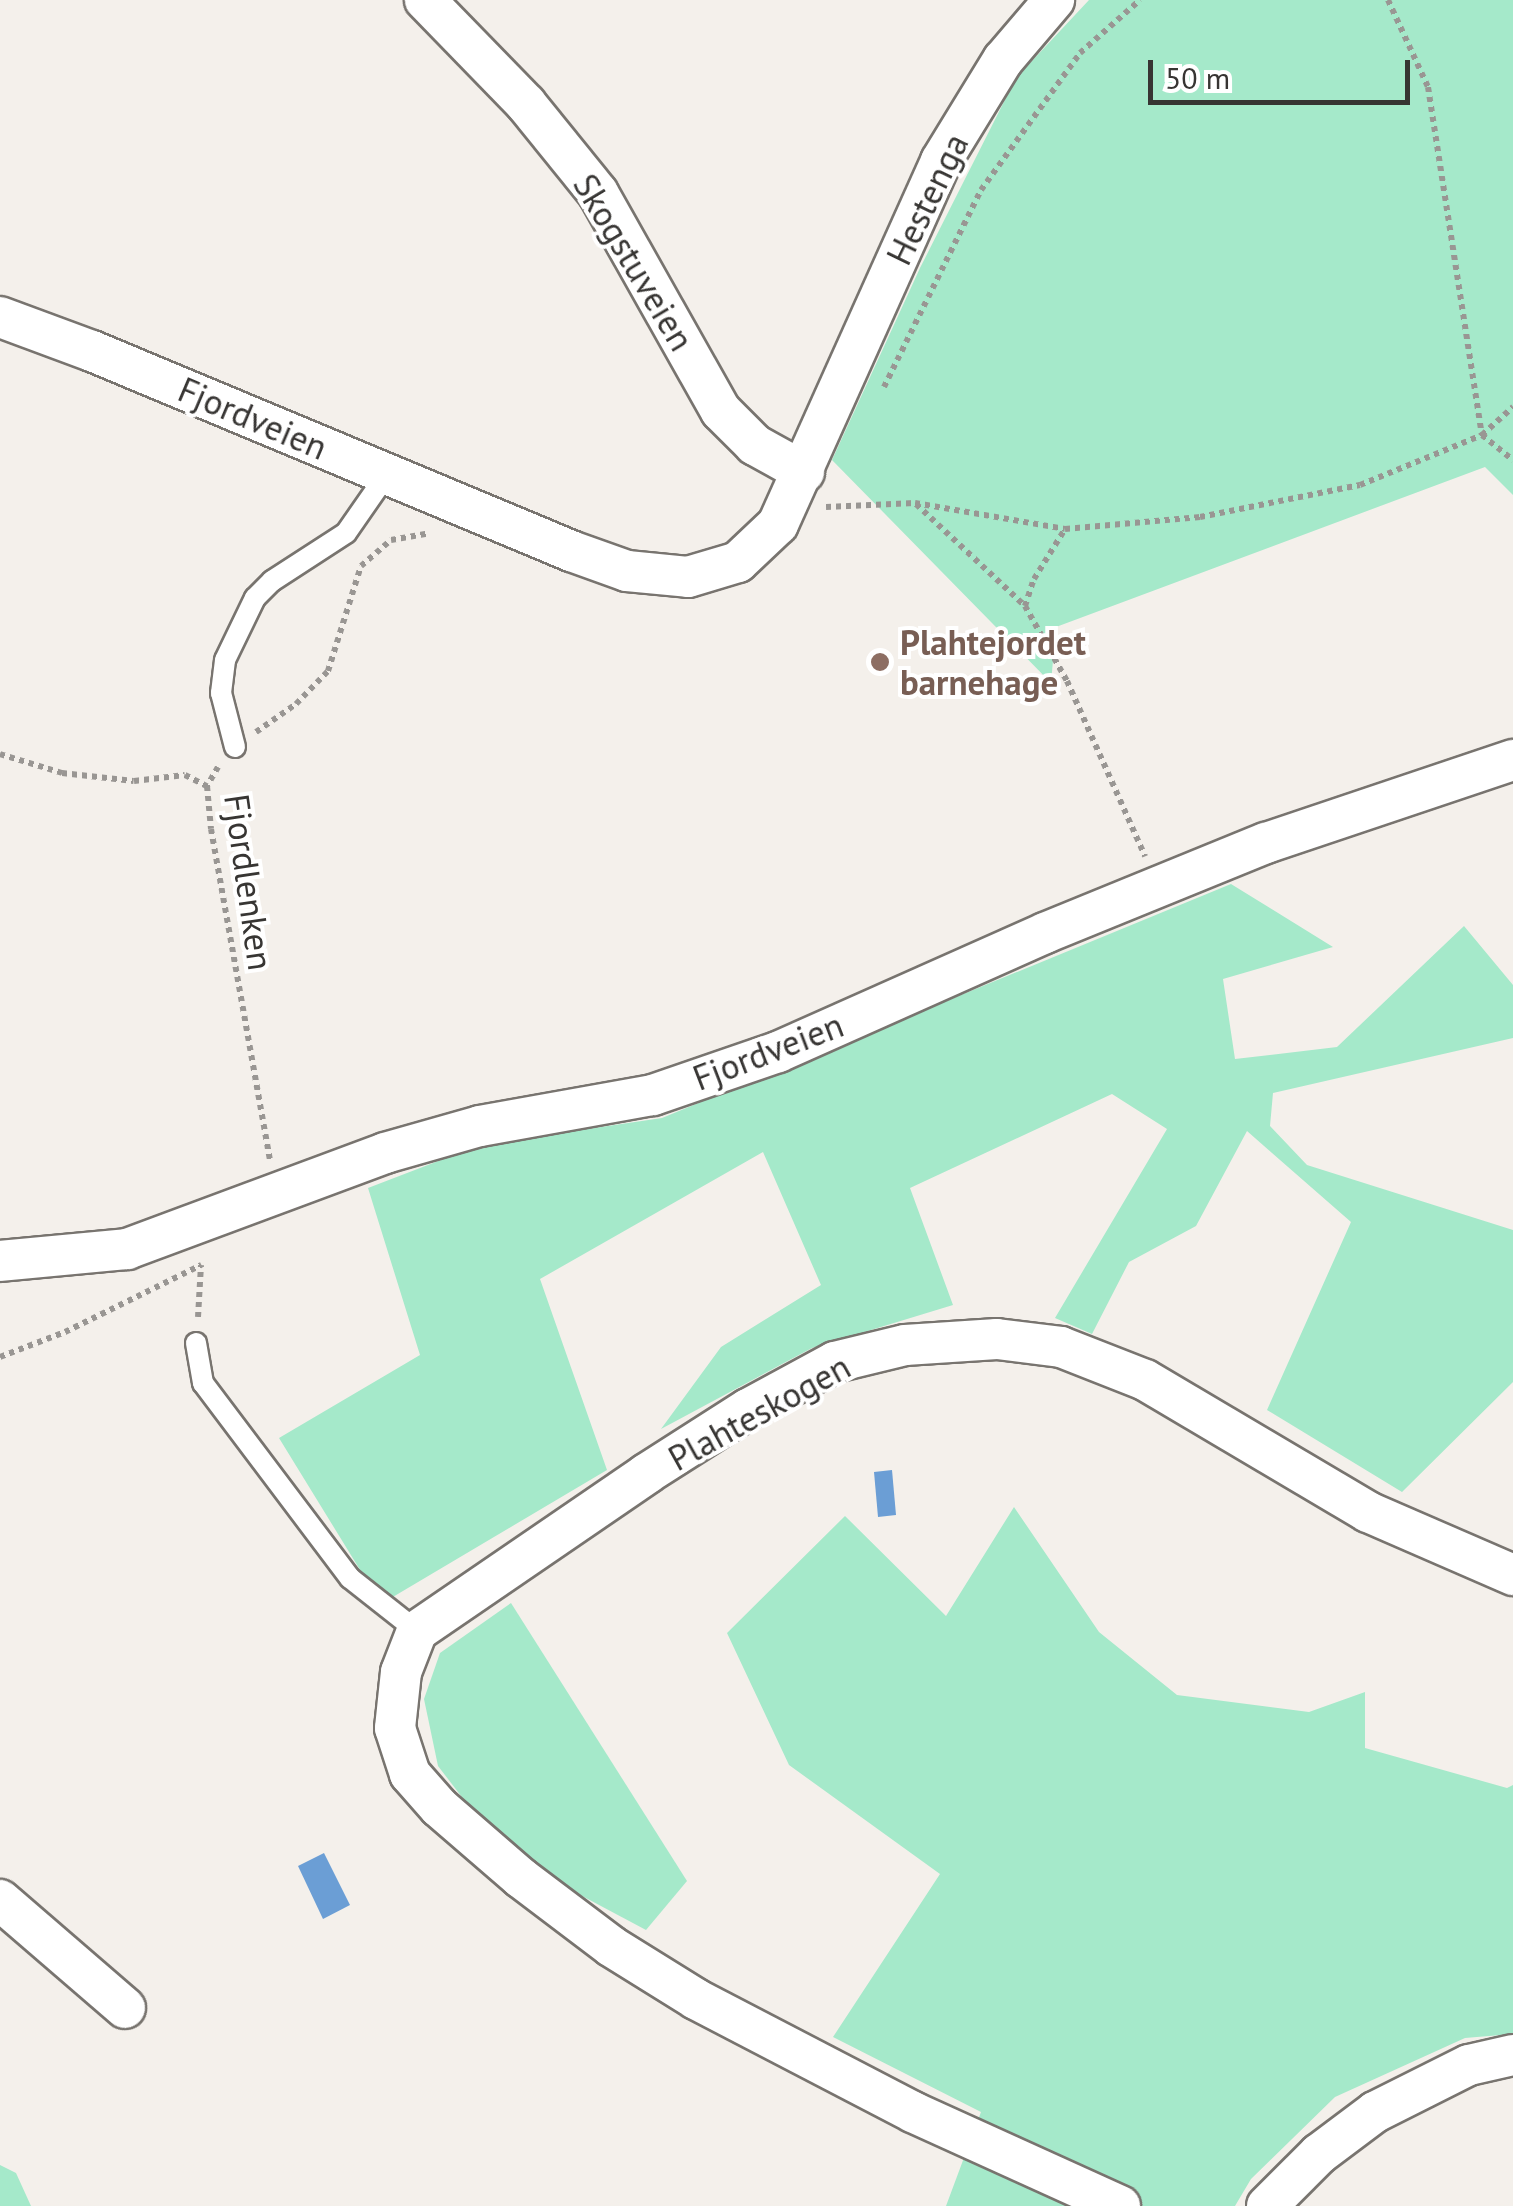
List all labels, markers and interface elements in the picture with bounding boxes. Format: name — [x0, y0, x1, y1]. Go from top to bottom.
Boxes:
scale bar — [1153, 40, 1416, 102]
text: 50 m — [1165, 58, 1230, 97]
street label: Hestenga — [877, 127, 977, 271]
street label: Skogstuveien — [565, 166, 703, 358]
street label: Fjordveien — [172, 368, 334, 468]
place label: Plahtejordet barnehage — [900, 621, 1086, 703]
marker: Plahtejordet barnehage — [869, 651, 891, 673]
street label: Fjordlenken — [216, 791, 282, 973]
street label: Fjordveien — [687, 1003, 849, 1099]
street label: Plahteskogen — [661, 1345, 857, 1479]

